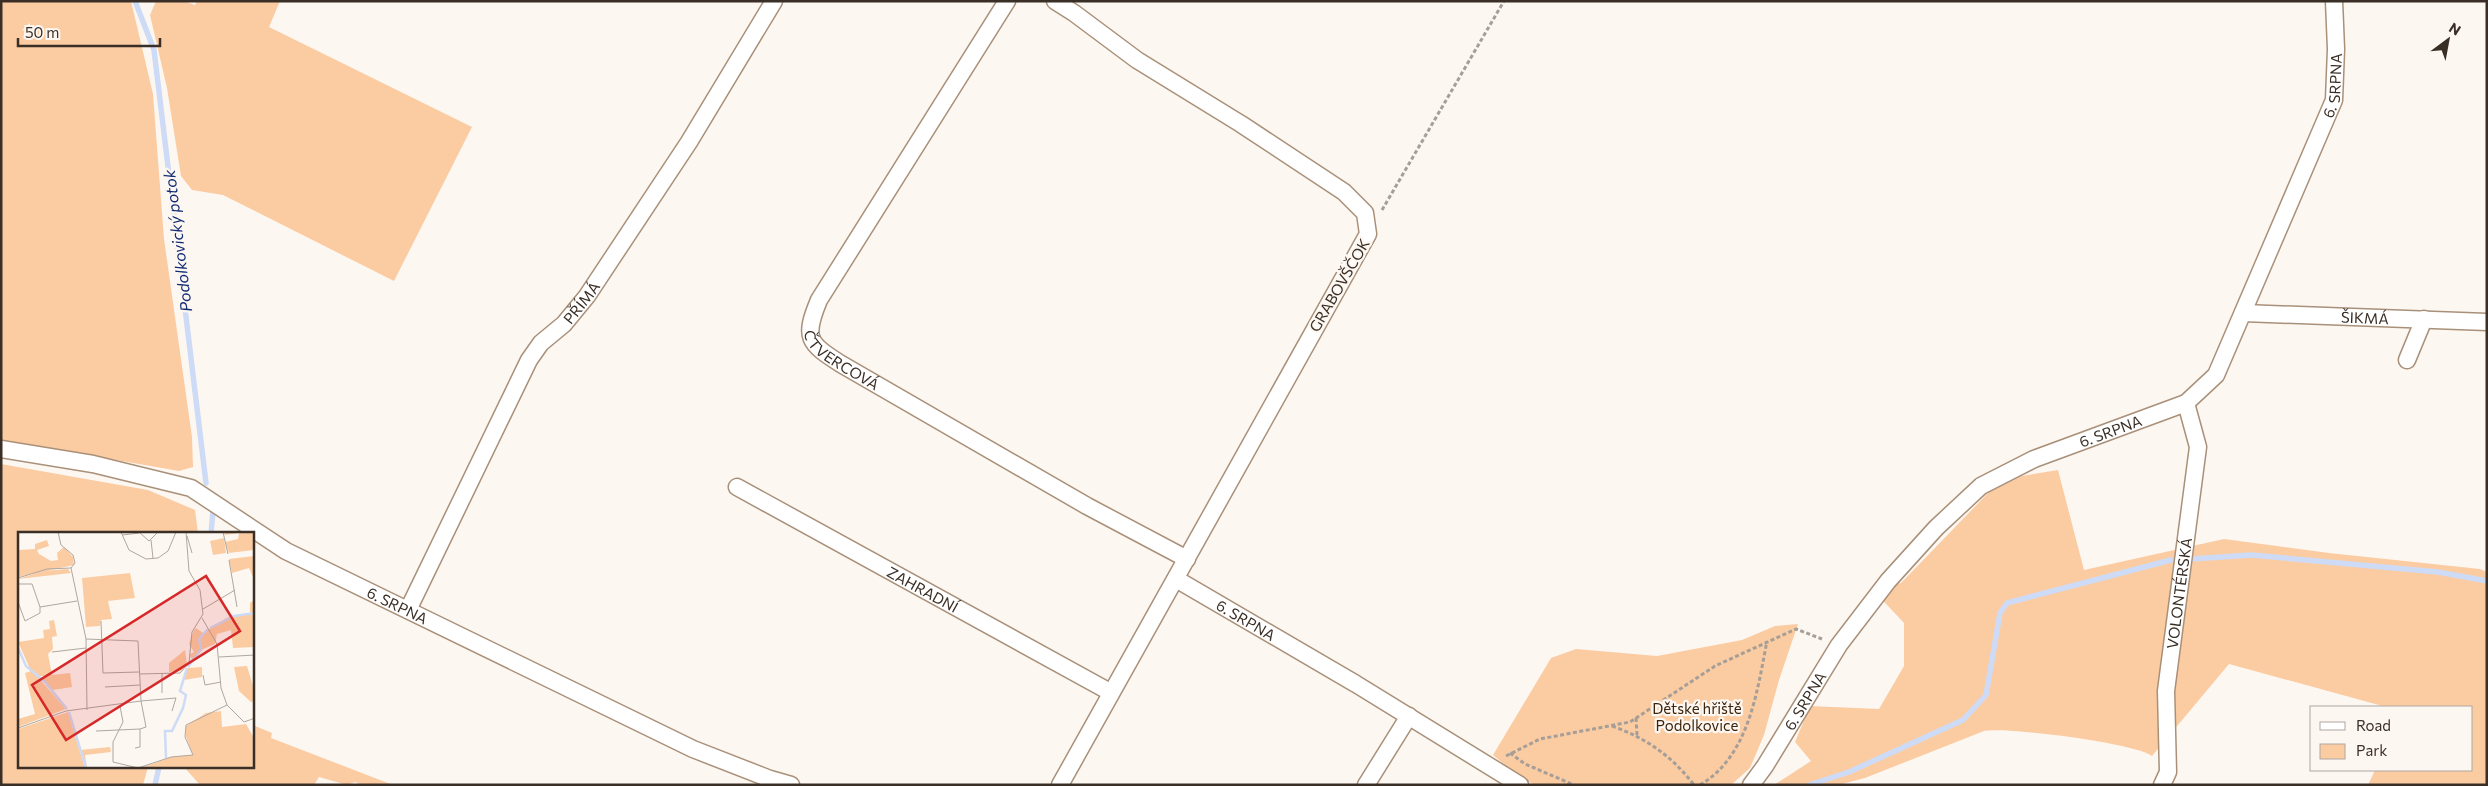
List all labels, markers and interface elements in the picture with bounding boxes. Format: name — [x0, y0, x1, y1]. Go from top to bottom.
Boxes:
scale bar — [18, 15, 160, 47]
north arrow — [2423, 15, 2473, 65]
text: N — [2446, 19, 2464, 39]
text: 50 m — [25, 23, 59, 41]
street label: 6. SRPNA — [2318, 53, 2345, 121]
water label: Podolkovický potok — [159, 168, 195, 313]
street label: GRABOVŠČOK — [1304, 235, 1373, 335]
street label: PŘÍMÁ — [559, 277, 603, 327]
street label: ŠIKMÁ — [2341, 307, 2389, 327]
street label: ČTVERCOVÁ — [801, 328, 883, 393]
street label: 6. SRPNA — [2077, 411, 2144, 451]
inset map — [18, 532, 254, 768]
street label: VOLONTÉRSKÁ — [2163, 536, 2195, 650]
street label: ZAHRADNÍ — [884, 562, 963, 616]
street label: 6. SRPNA — [364, 583, 431, 628]
street label: 6. SRPNA — [1213, 596, 1279, 644]
street label: 6. SRPNA — [1780, 668, 1830, 733]
park label: Dětské hřiště Podolkovice — [1652, 699, 1742, 734]
legend — [2310, 706, 2473, 771]
text: Road — [2356, 716, 2391, 734]
text: Park — [2356, 741, 2387, 759]

